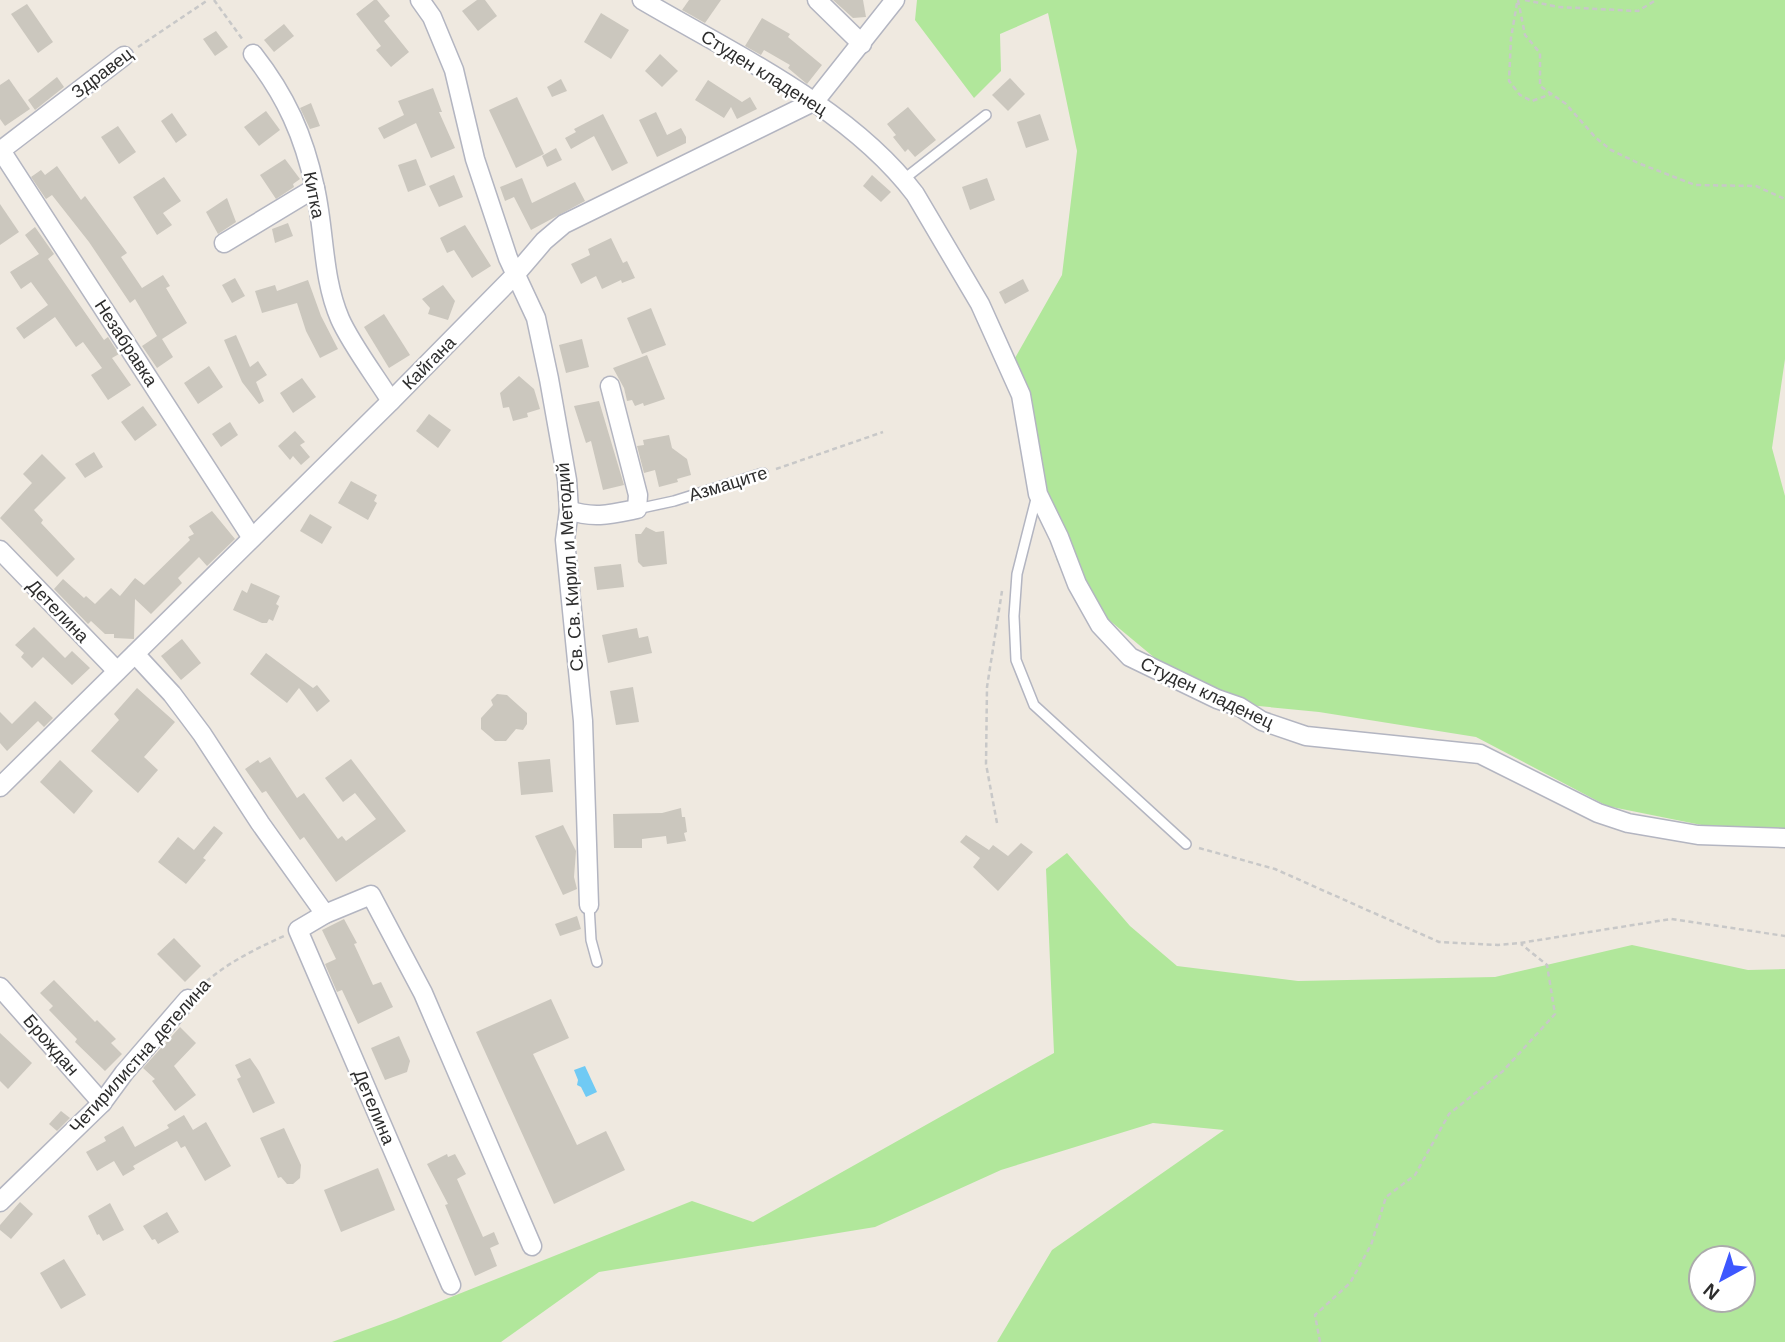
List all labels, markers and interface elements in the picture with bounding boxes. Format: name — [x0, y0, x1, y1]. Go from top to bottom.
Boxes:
street label: Студен кладенец — [697, 26, 831, 120]
street label: Здравец — [68, 44, 136, 102]
street label: Китка — [300, 170, 328, 221]
street label: Незабравка — [91, 296, 162, 391]
street label: Кайгана — [398, 332, 460, 394]
street label: Св. Св. Кирил и Методий — [553, 462, 587, 672]
street label: Азмаците — [686, 463, 770, 505]
street label: Детелина — [23, 575, 94, 647]
street label: Студен кладенец — [1137, 653, 1277, 733]
street label: Четирилистна детелина — [66, 974, 215, 1137]
street label: Брождан — [19, 1010, 83, 1080]
street label: Детелина — [349, 1066, 399, 1148]
north arrow — [1687, 1244, 1757, 1314]
text: N — [1699, 1279, 1723, 1304]

